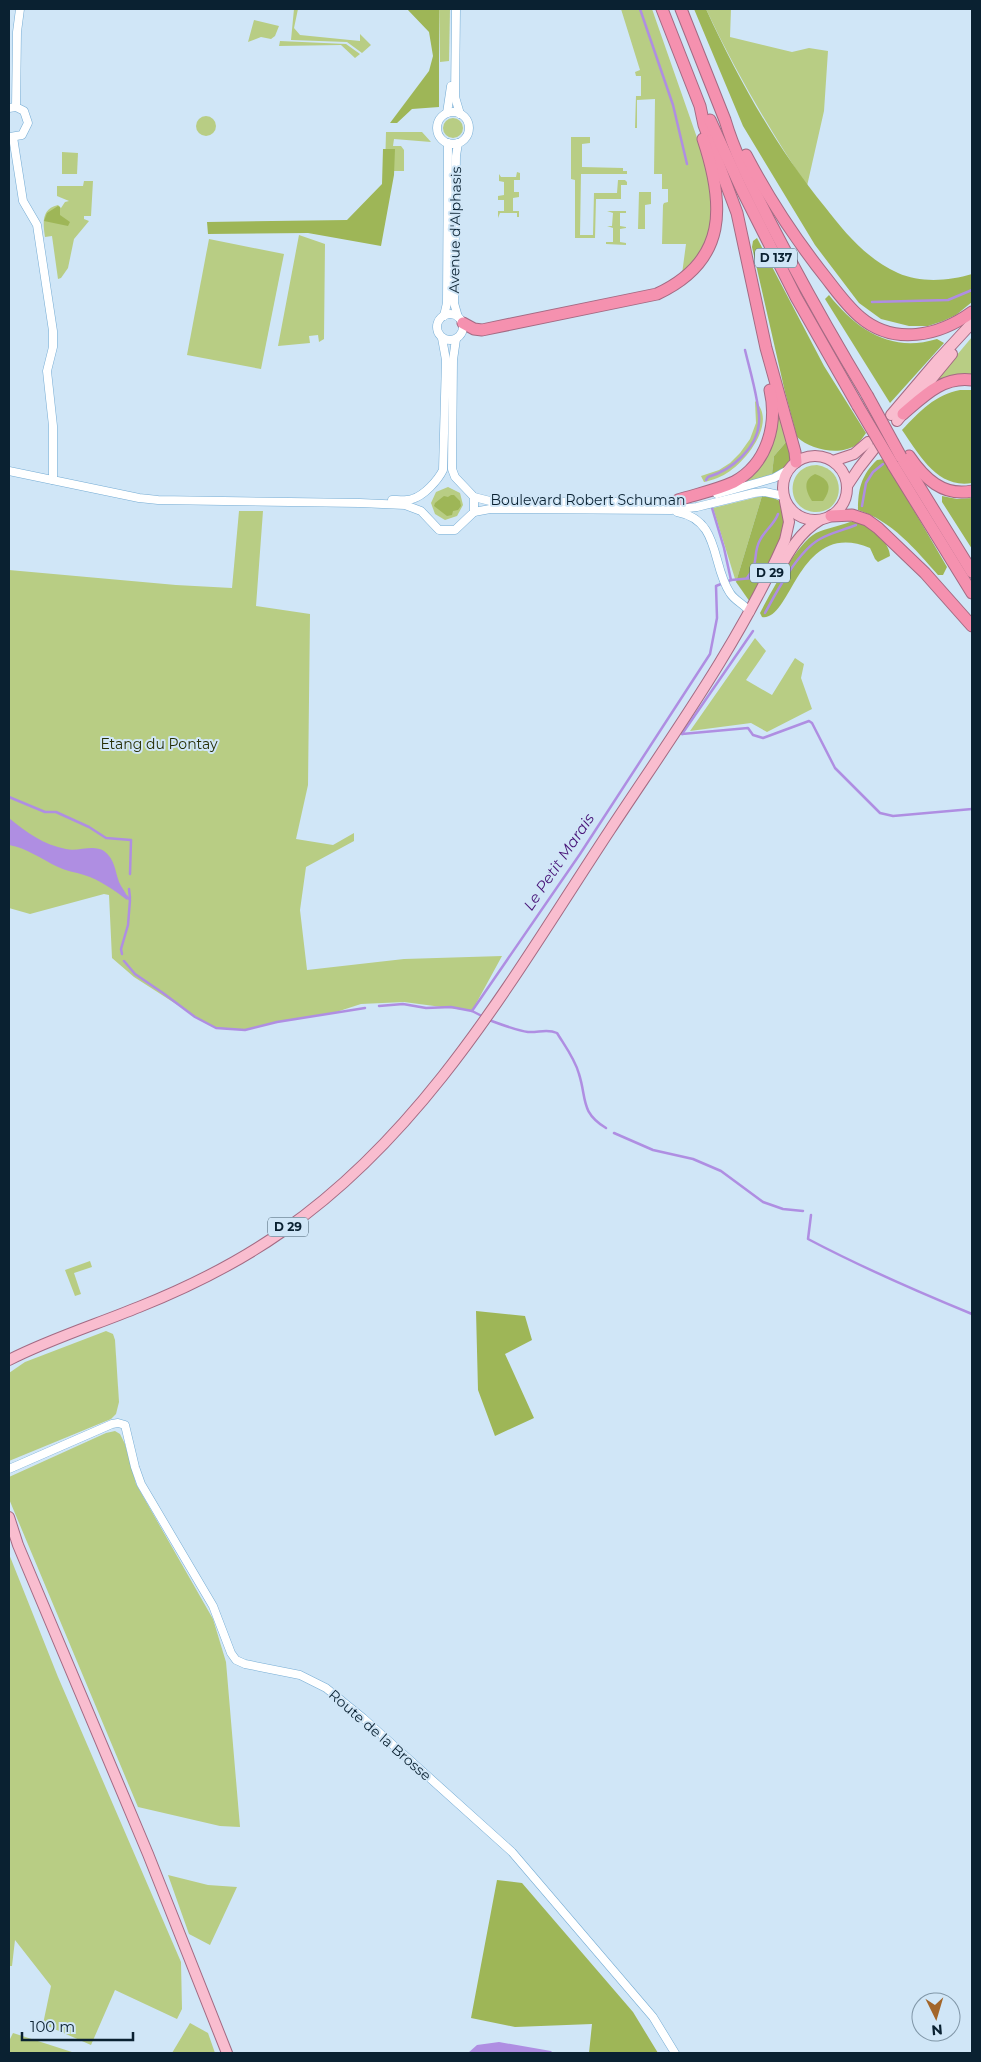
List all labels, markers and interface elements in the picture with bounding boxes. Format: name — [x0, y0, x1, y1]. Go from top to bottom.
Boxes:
street label: Avenue d'Alphasis — [445, 166, 465, 293]
road number: D 137 — [755, 248, 797, 268]
street label: Boulevard Robert Schuman — [491, 491, 685, 509]
road number: D 29 — [750, 564, 790, 582]
park label: Etang du Pontay — [100, 735, 218, 753]
water label: Le Petit Marais — [519, 809, 599, 914]
road number: D 29 — [268, 1218, 308, 1236]
street label: Route de la Brosse — [325, 1686, 435, 1784]
north arrow — [911, 1992, 961, 2042]
scale bar — [22, 2010, 134, 2042]
text: 100 m — [30, 2017, 75, 2036]
text: N — [931, 2020, 944, 2039]

